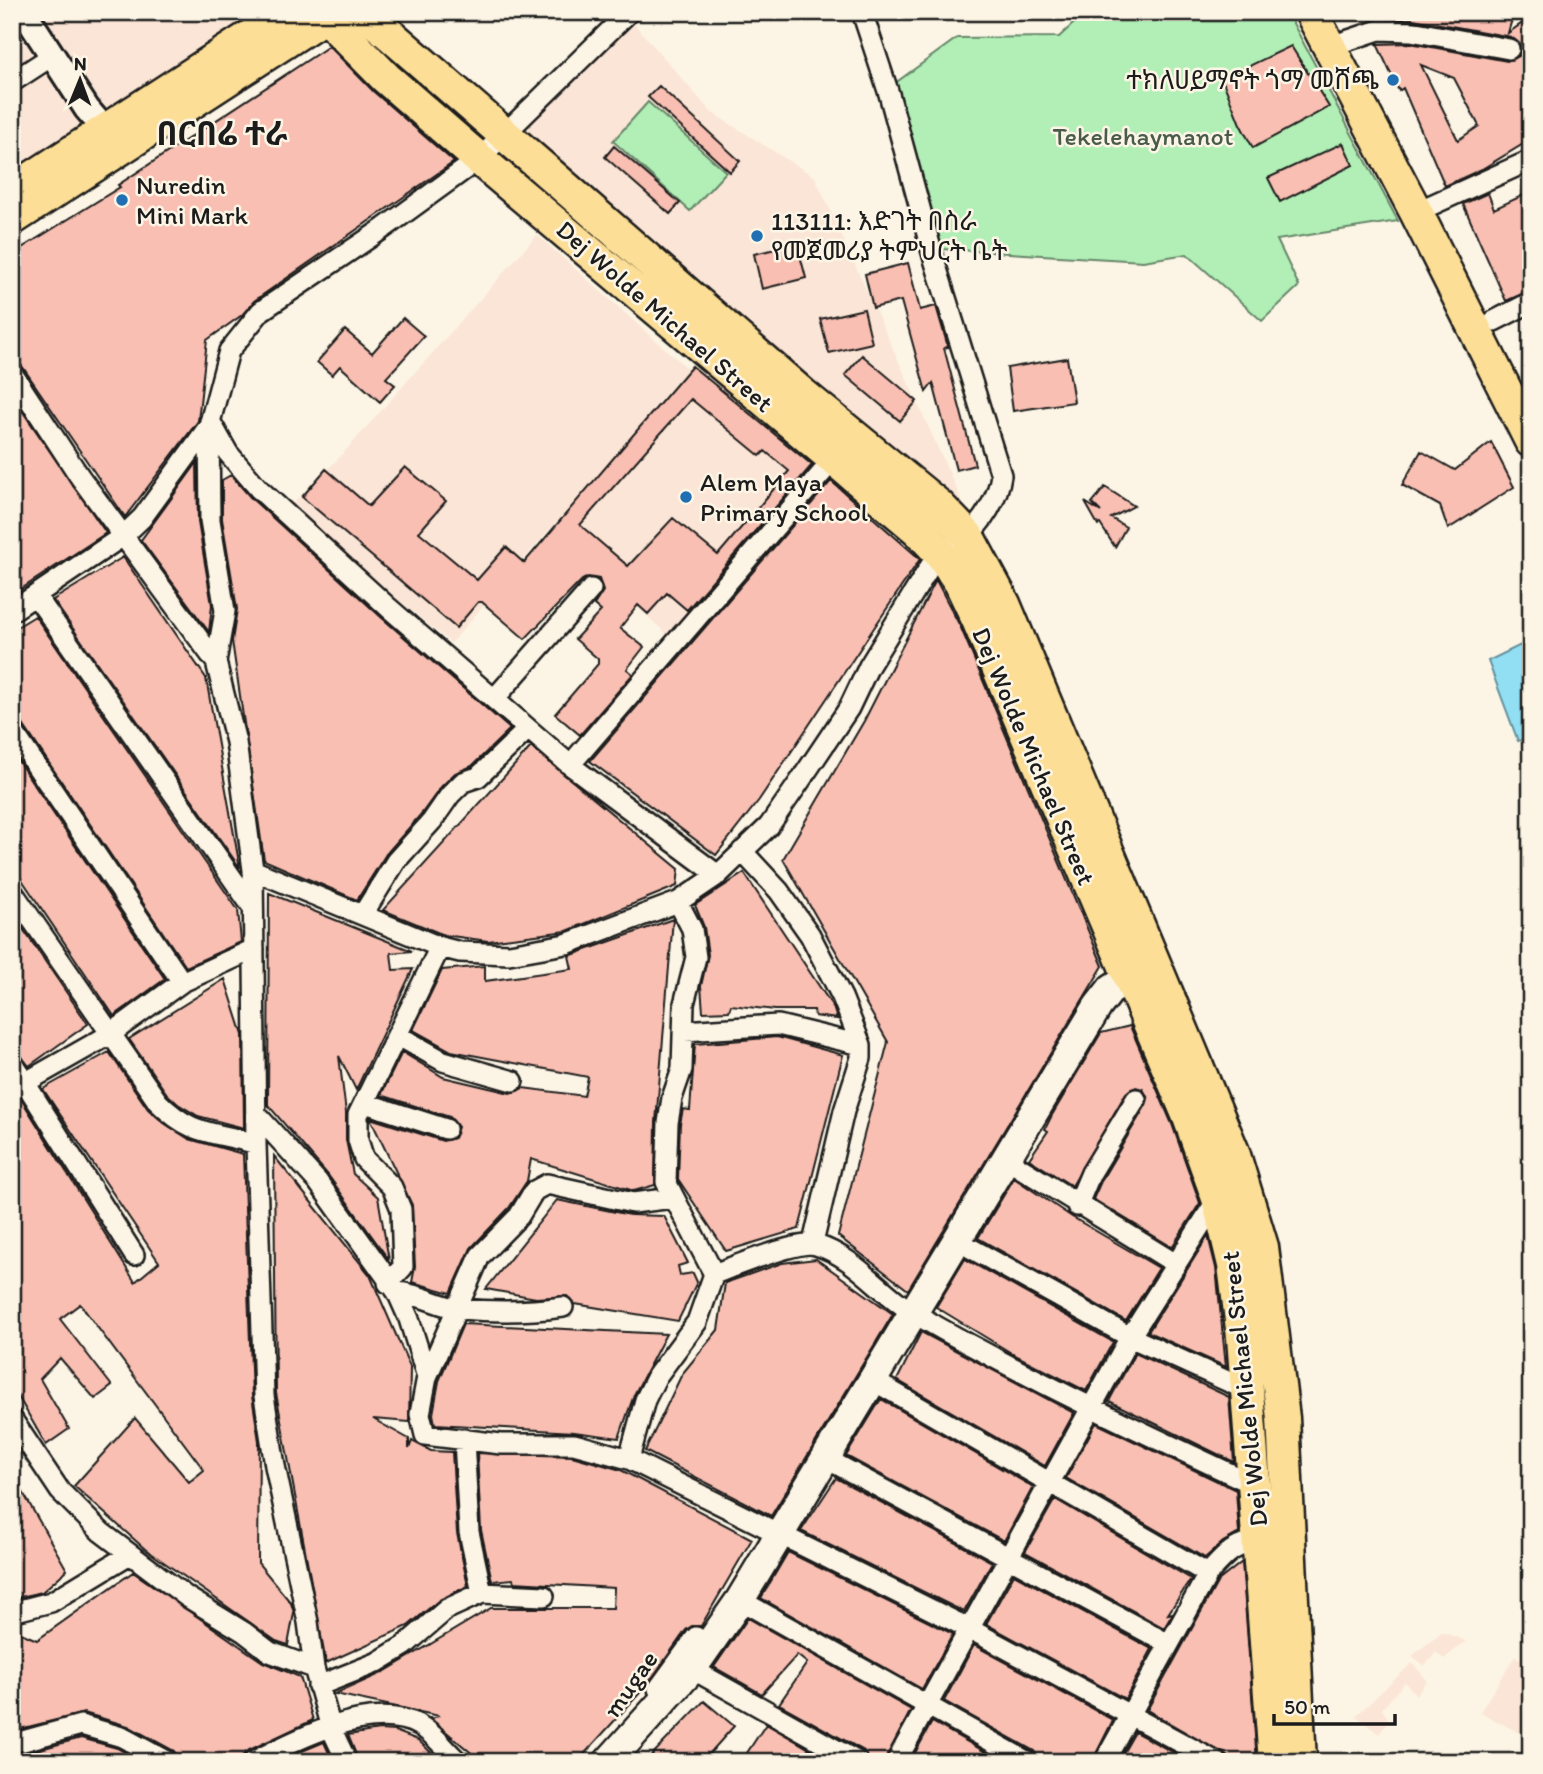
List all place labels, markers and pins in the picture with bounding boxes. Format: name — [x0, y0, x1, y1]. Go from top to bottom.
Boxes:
place label: ተክለሀይማኖት ጎማ መሸጫ — [1126, 64, 1379, 96]
marker: ተክለሀይማኖት ጎማ መሸጫ — [1385, 72, 1401, 88]
place label: Nuredin Mini Mark — [136, 169, 249, 231]
marker: Nuredin Mini Mark — [114, 192, 130, 208]
place label: 113111: እድገት በስራ የመጀመሪያ ትምህርት ቤት — [771, 205, 1008, 267]
marker: 113111: እድገት በስራ የመጀመሪያ ትምህርት ቤት — [749, 228, 765, 244]
place label: Alem Maya Primary School — [700, 466, 868, 528]
marker: Alem Maya Primary School — [678, 489, 694, 505]

